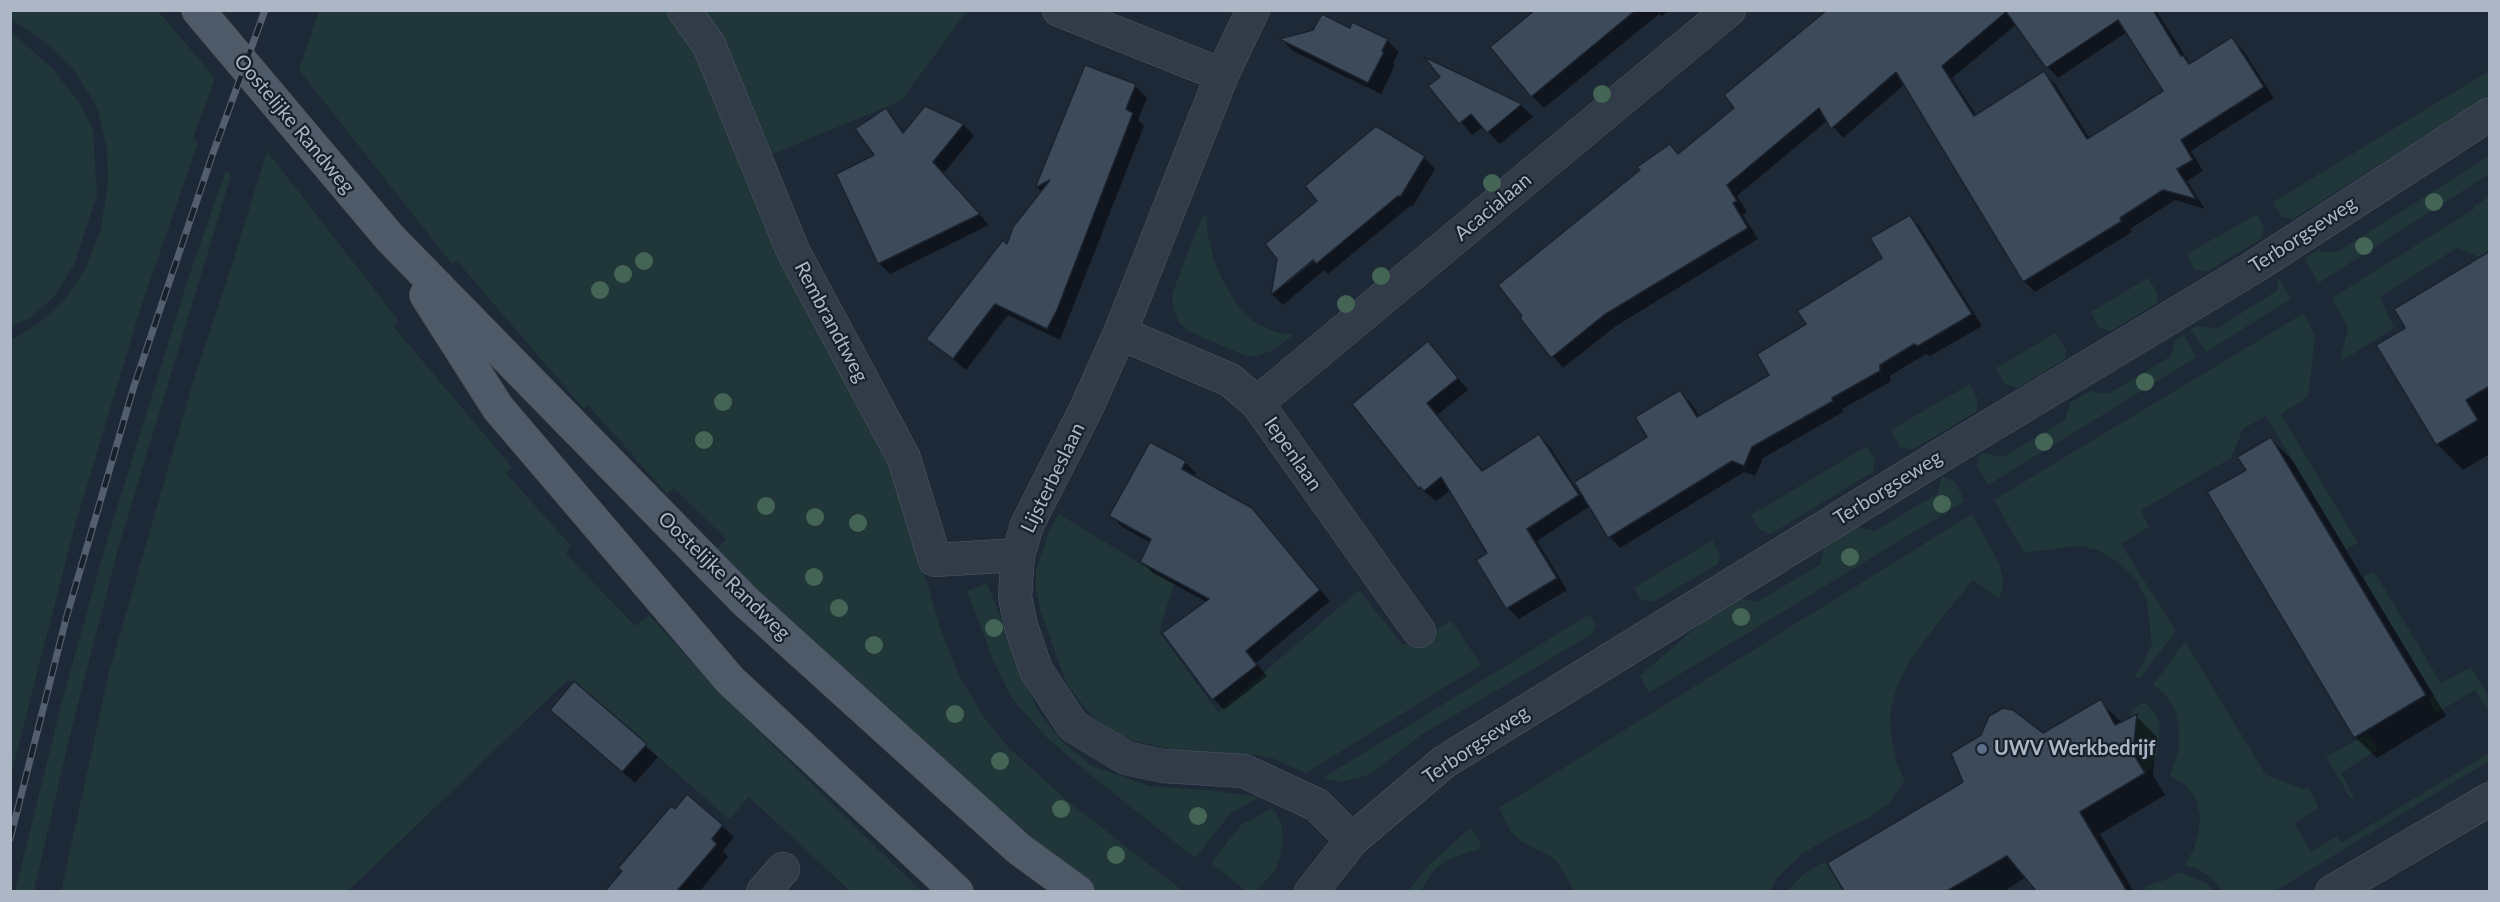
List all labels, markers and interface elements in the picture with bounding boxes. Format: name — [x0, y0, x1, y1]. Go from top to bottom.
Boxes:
street label: Oostelijke Randweg — [229, 50, 359, 198]
street label: Acacialaan — [1450, 168, 1536, 246]
street label: Terborgseweg — [2245, 191, 2361, 279]
street label: Rembrandtweg — [789, 258, 873, 386]
street label: Iepenlaan — [1259, 412, 1327, 496]
street label: Lijsterbeslaan — [1016, 419, 1090, 537]
street label: Terborgseweg — [1830, 445, 1946, 531]
street label: Oostelijke Randweg — [653, 507, 795, 645]
street label: Terborgseweg — [1418, 701, 1534, 789]
place label: UWV Werkbedrijf — [1994, 737, 2155, 761]
marker: UWV Werkbedrijf — [1975, 742, 1989, 756]

